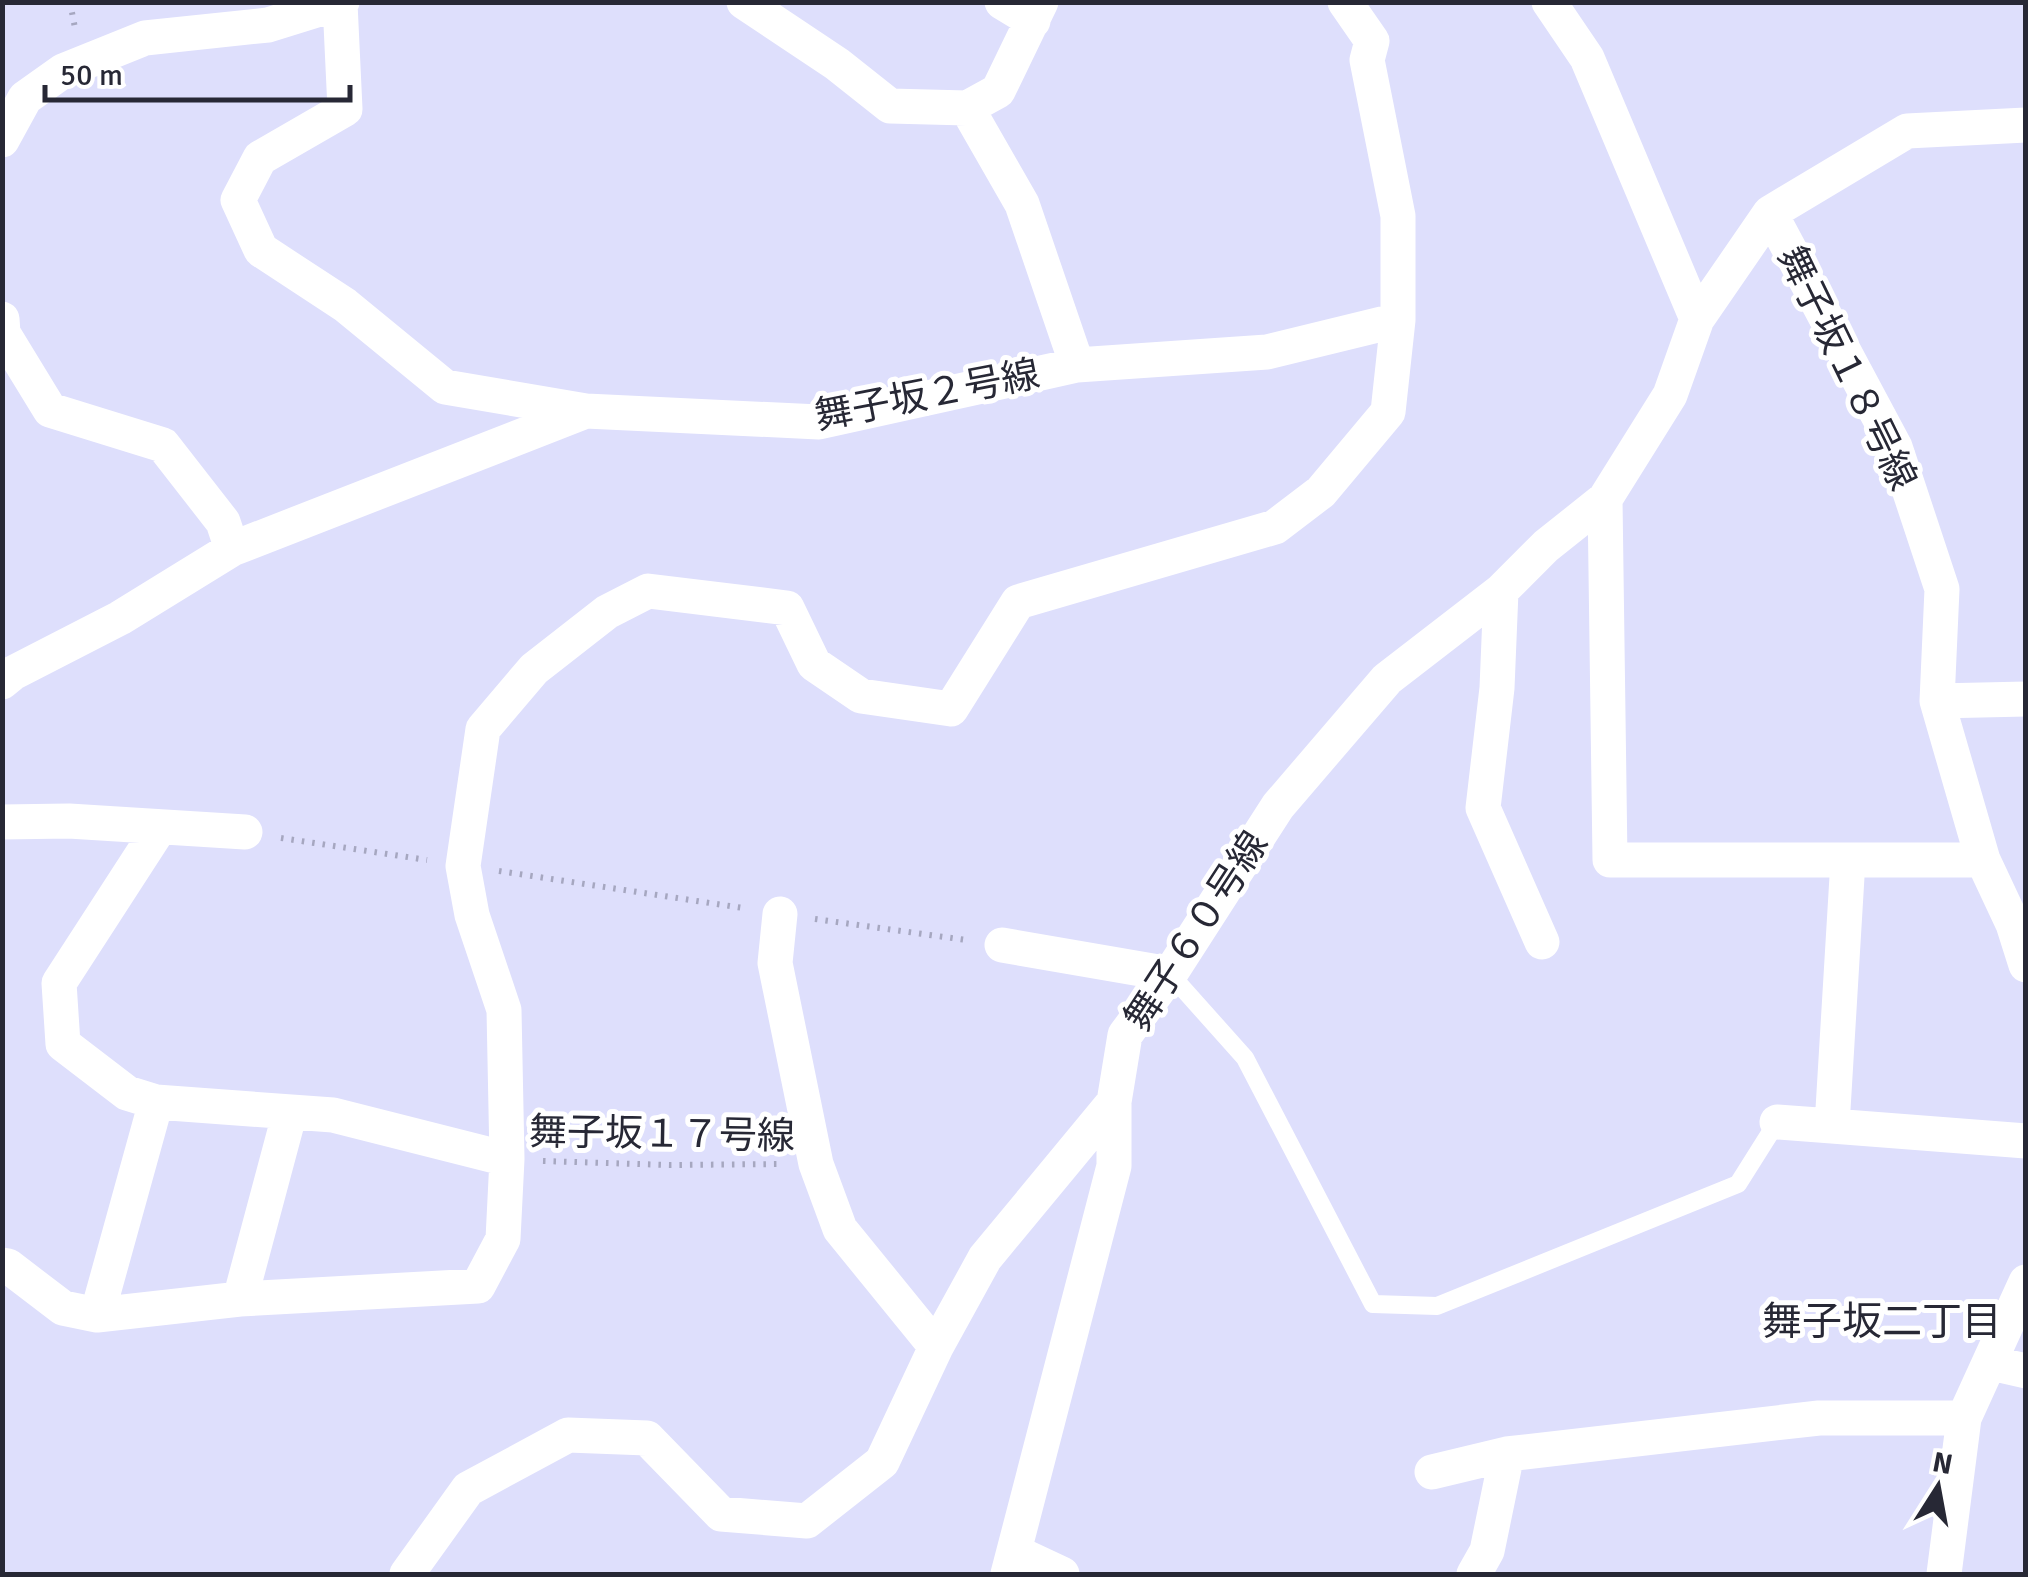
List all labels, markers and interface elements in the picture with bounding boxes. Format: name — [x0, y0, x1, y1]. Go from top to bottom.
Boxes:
scale bar — [45, 40, 350, 102]
text: 50 m — [60, 57, 123, 94]
street label: 舞子坂１８号線 — [1768, 238, 1926, 498]
street label: 舞子坂２号線 — [811, 350, 1043, 440]
street label: 舞子６０号線 — [1114, 823, 1278, 1039]
street label: 舞子坂１７号線 — [529, 1108, 795, 1160]
district label: 舞子坂二丁目 — [1762, 1297, 2002, 1347]
north arrow — [1888, 1437, 1988, 1537]
text: N — [1930, 1445, 1955, 1482]

